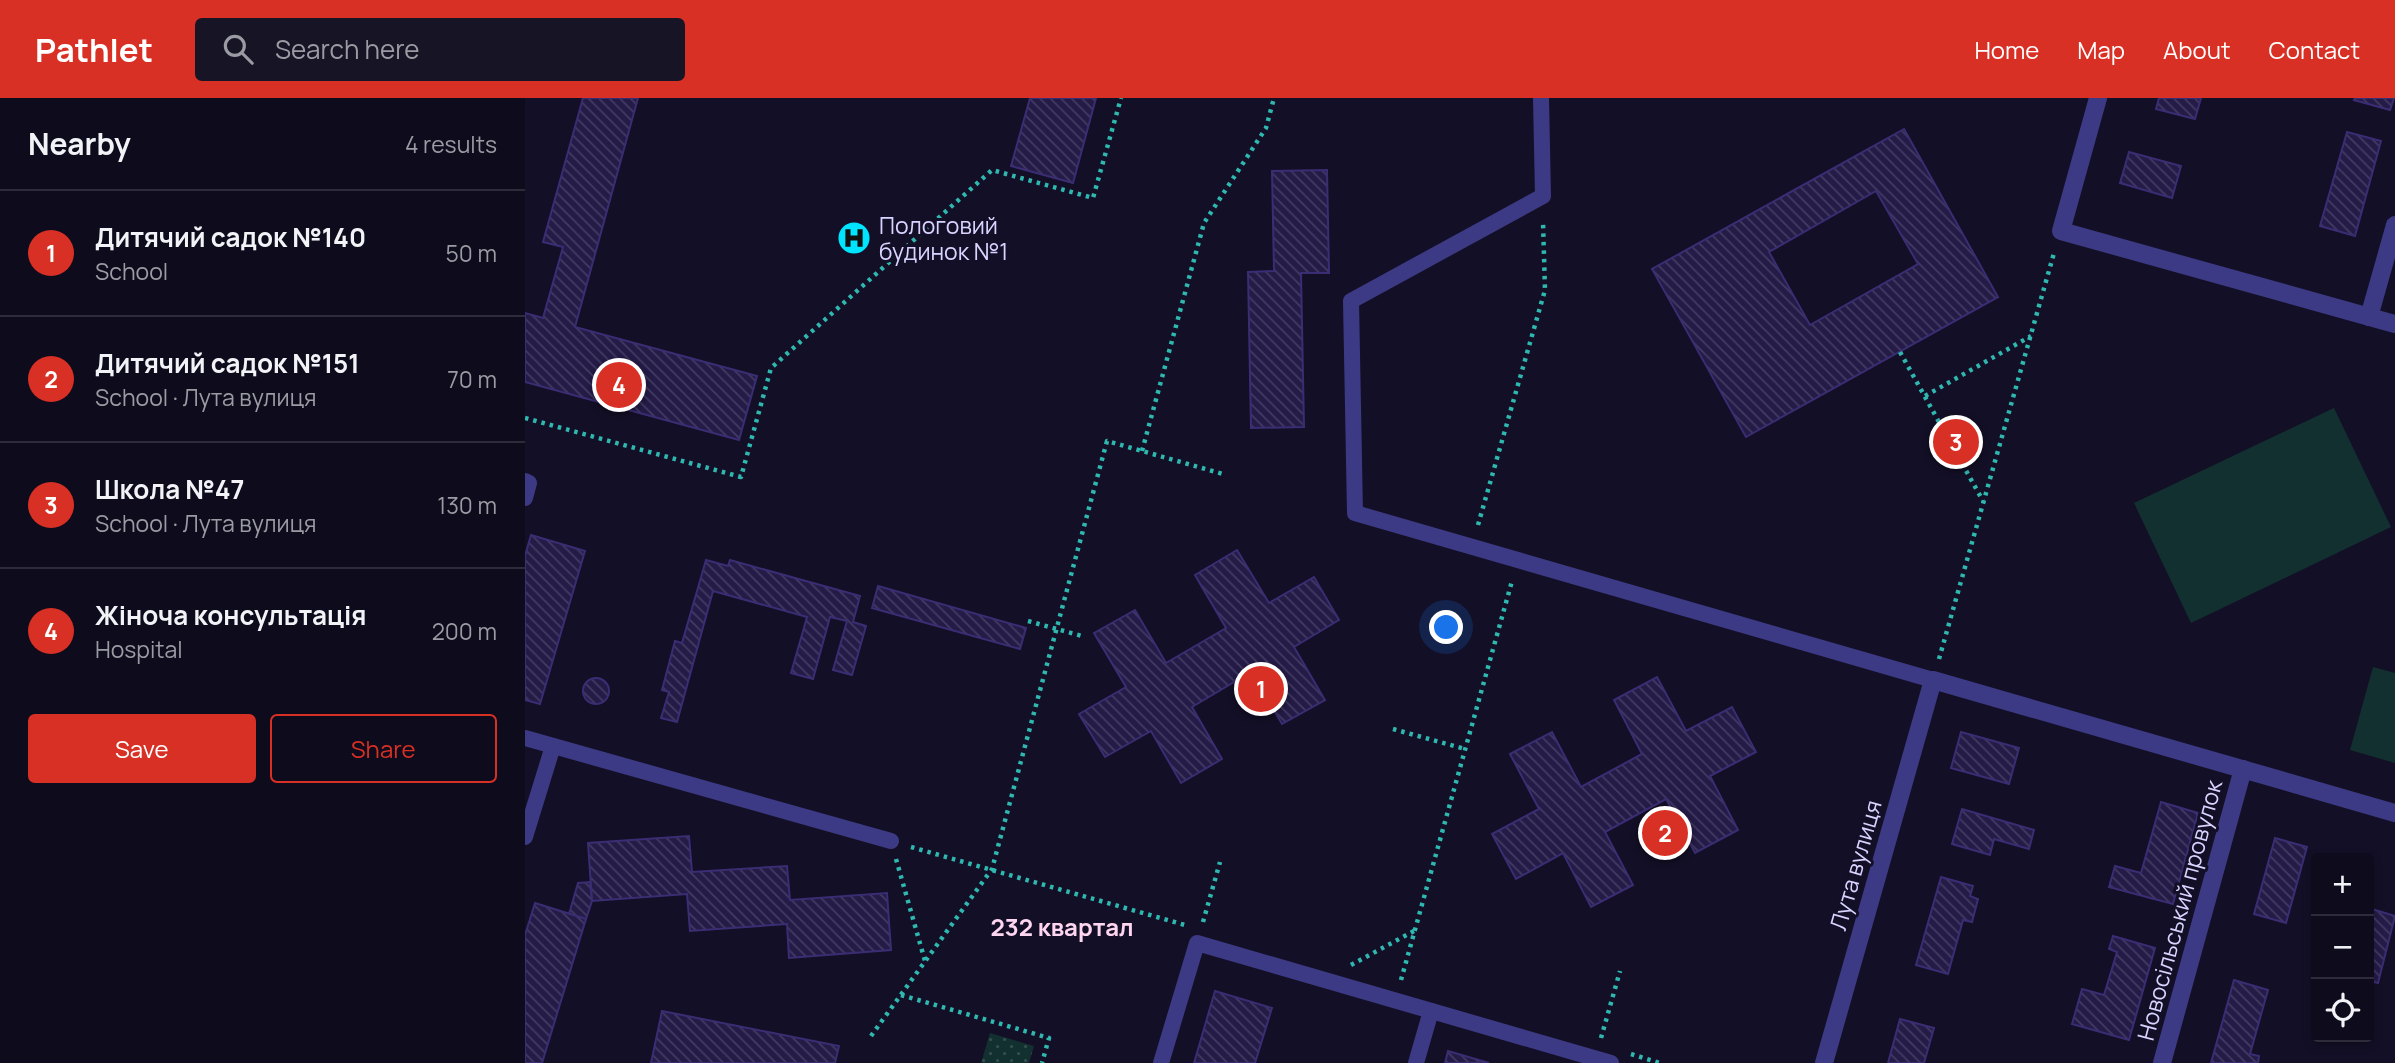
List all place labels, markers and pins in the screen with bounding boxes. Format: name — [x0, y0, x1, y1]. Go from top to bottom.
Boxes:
place label: Пологовий будинок №1 — [879, 209, 1008, 267]
hospital icon: Пологовий будинок №1 — [835, 219, 873, 257]
pin: 4 — [596, 359, 642, 411]
pin: 3 — [1933, 416, 1979, 468]
pin: 1 — [1238, 663, 1284, 715]
pin: 2 — [1642, 807, 1688, 859]

